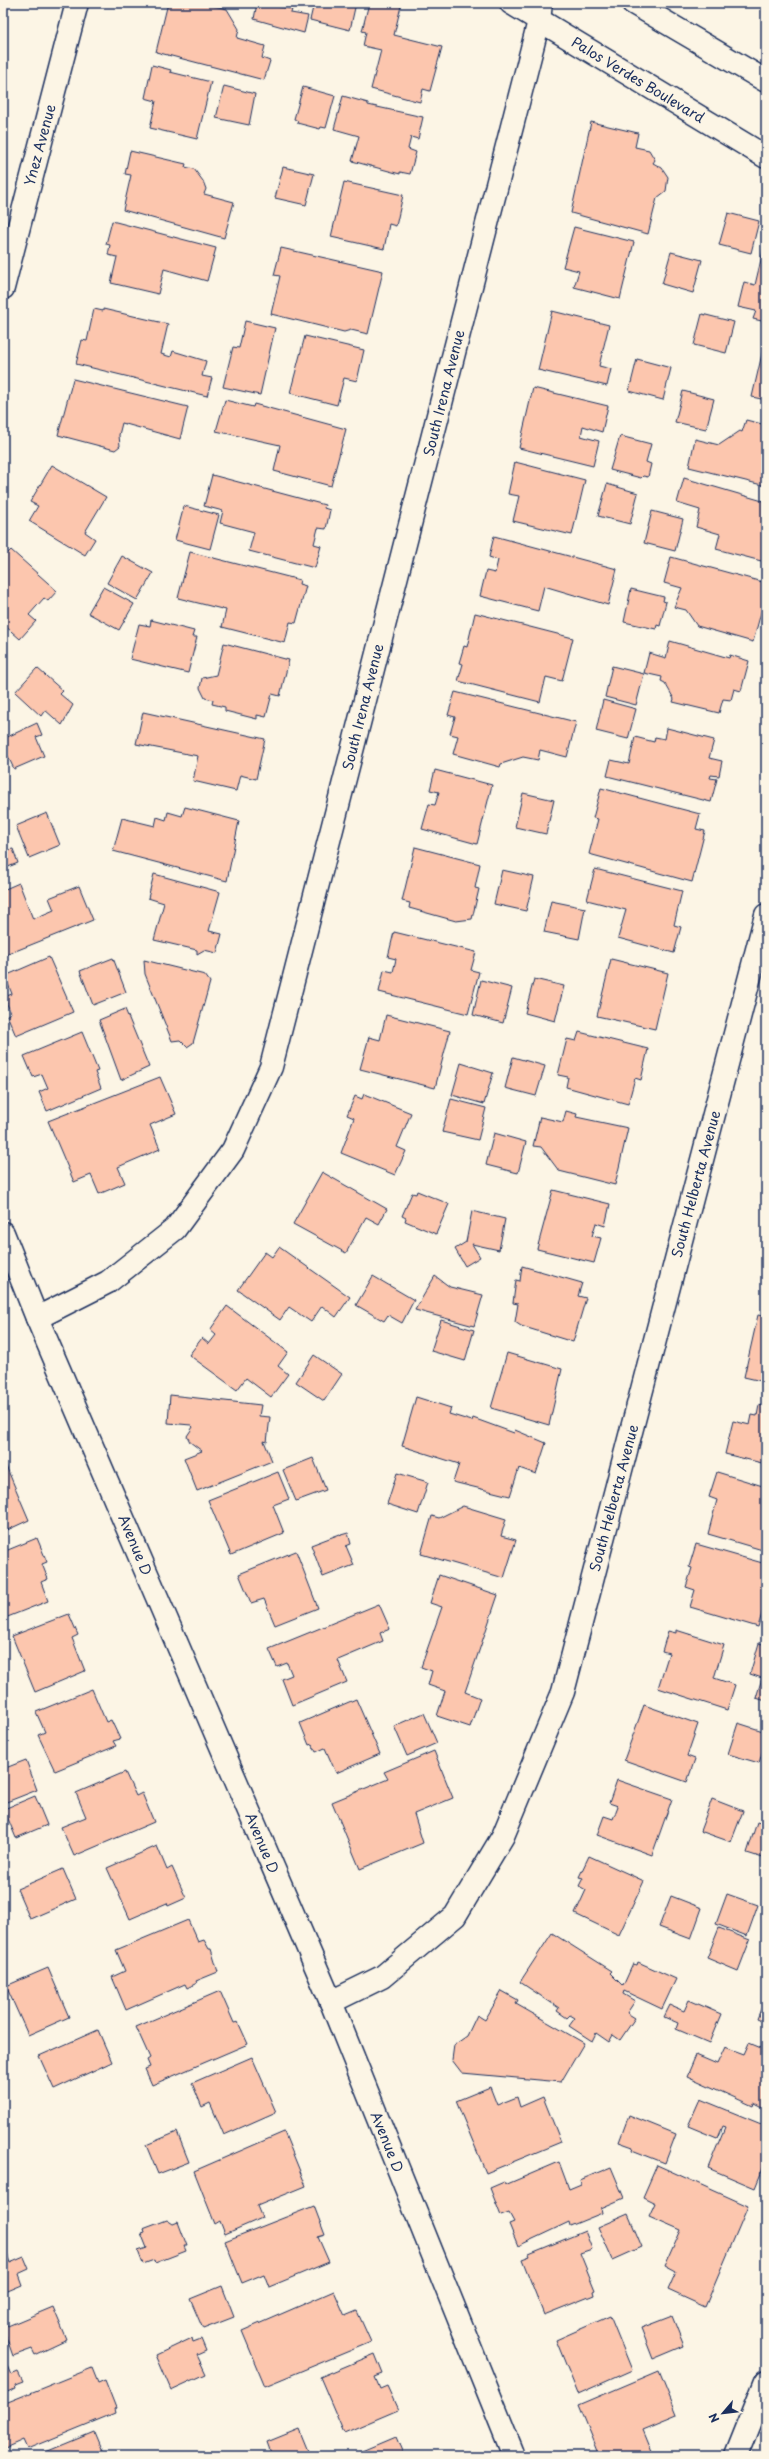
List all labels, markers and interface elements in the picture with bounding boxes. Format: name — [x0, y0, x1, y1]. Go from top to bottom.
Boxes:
street label: Palos Verdes Boulevard — [568, 31, 709, 128]
street label: Ynez Avenue — [19, 101, 61, 188]
street label: South Irena Avenue — [418, 327, 469, 458]
street label: South Irena Avenue — [337, 641, 388, 772]
street label: South Helberta Avenue — [666, 1108, 725, 1260]
street label: South Helberta Avenue — [584, 1422, 643, 1574]
street label: Avenue D — [113, 1511, 158, 1578]
street label: Avenue D — [240, 1809, 285, 1876]
street label: Avenue D — [366, 2108, 409, 2175]
north arrow — [703, 2393, 743, 2433]
text: N — [704, 2410, 723, 2426]

